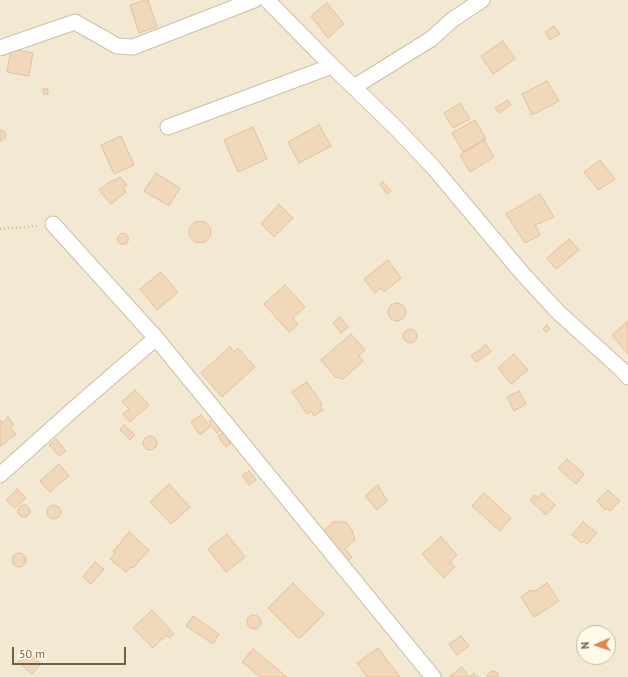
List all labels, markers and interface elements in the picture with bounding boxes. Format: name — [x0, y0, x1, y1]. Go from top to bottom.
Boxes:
north arrow — [576, 625, 616, 665]
scale bar — [14, 639, 128, 665]
text: N — [578, 642, 592, 650]
text: 50 m — [19, 646, 45, 661]

